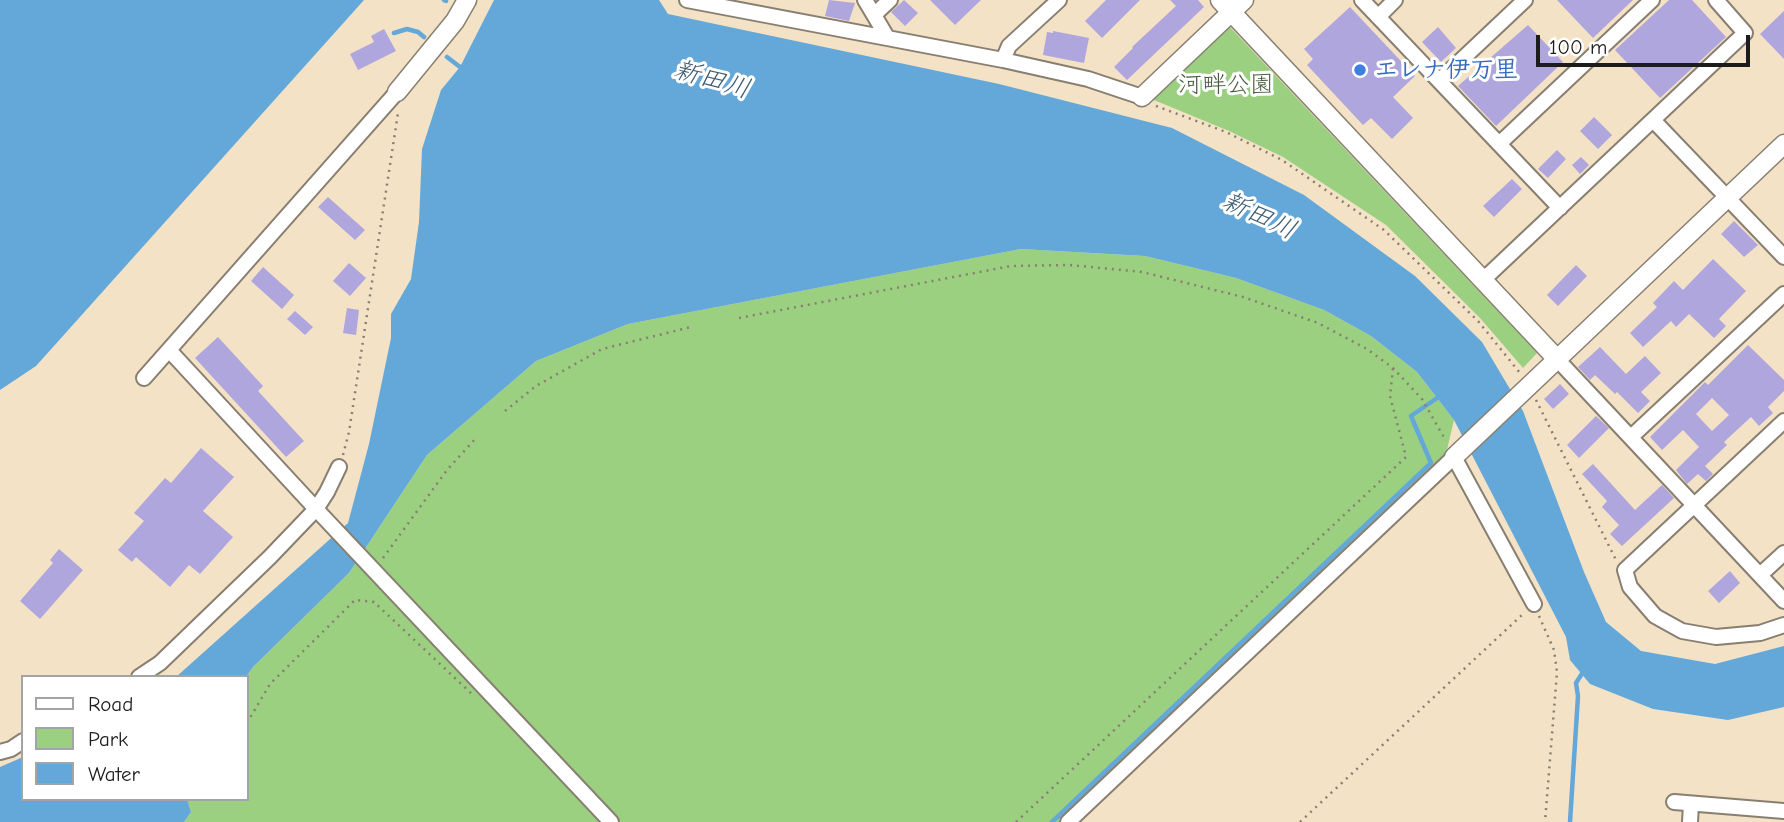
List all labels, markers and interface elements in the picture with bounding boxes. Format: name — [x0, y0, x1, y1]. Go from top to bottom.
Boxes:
scale bar — [1539, 21, 1752, 65]
text: 100 m — [1549, 35, 1607, 59]
water label: 新田川 — [670, 54, 754, 106]
place label: エレナ伊万里 — [1374, 56, 1518, 84]
marker: エレナ伊万里 — [1352, 62, 1368, 78]
park label: 河畔公園 — [1178, 71, 1274, 99]
water label: 新田川 — [1217, 185, 1301, 247]
legend — [21, 675, 248, 801]
text: Road — [88, 692, 133, 716]
text: Park — [88, 727, 128, 751]
text: Water — [88, 762, 140, 786]

